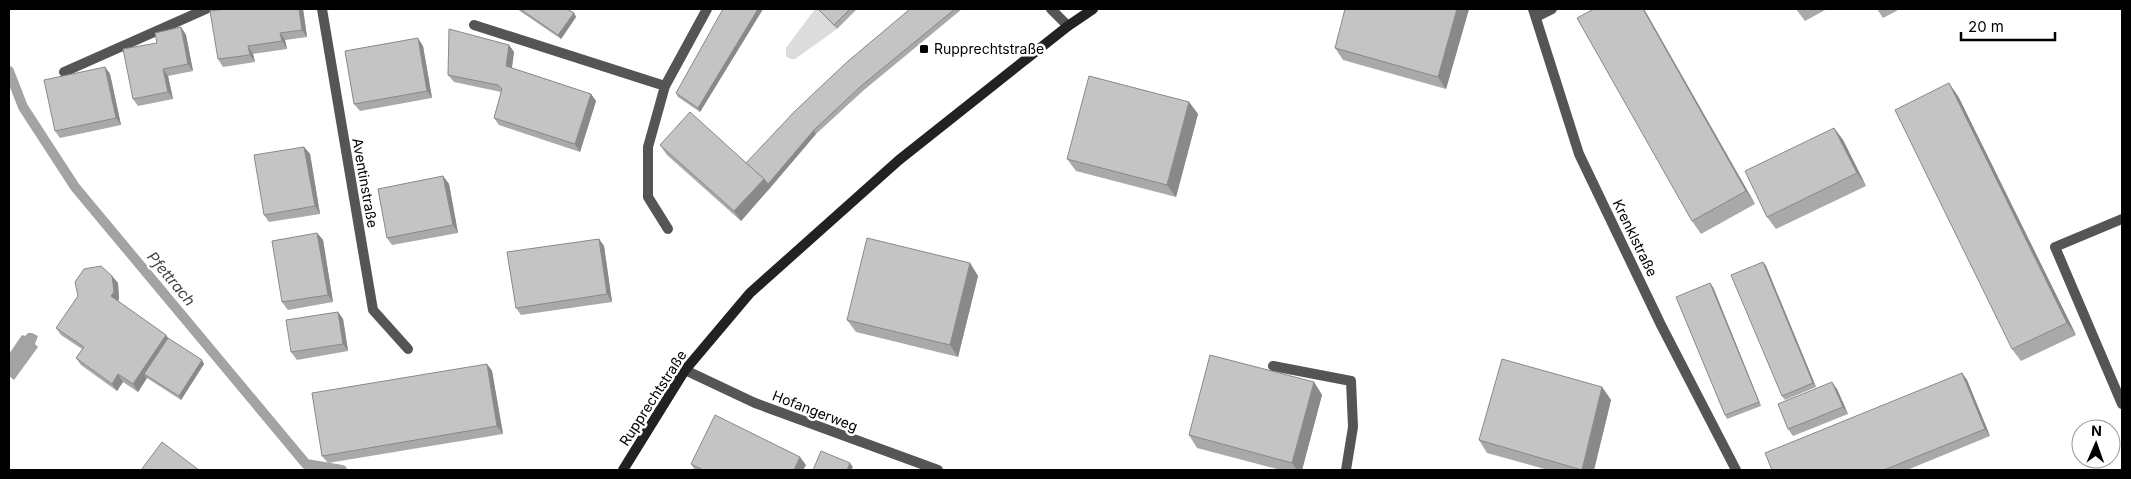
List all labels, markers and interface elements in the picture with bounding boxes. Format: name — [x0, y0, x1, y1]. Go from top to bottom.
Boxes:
scale bar — [1961, 10, 2055, 42]
text: 20 m — [1968, 17, 2004, 36]
place label: Rupprechtstraße — [934, 40, 1044, 57]
marker: Rupprechtstraße — [918, 43, 930, 55]
street label: Aventinstraße — [349, 137, 382, 229]
street label: Krenklstraße — [1609, 196, 1661, 279]
water label: Pfettrach — [143, 248, 200, 310]
street label: Rupprechtstraße — [615, 347, 690, 449]
street label: Hofangerweg — [770, 386, 860, 435]
north arrow — [2071, 419, 2121, 469]
text: N — [2091, 422, 2102, 439]

